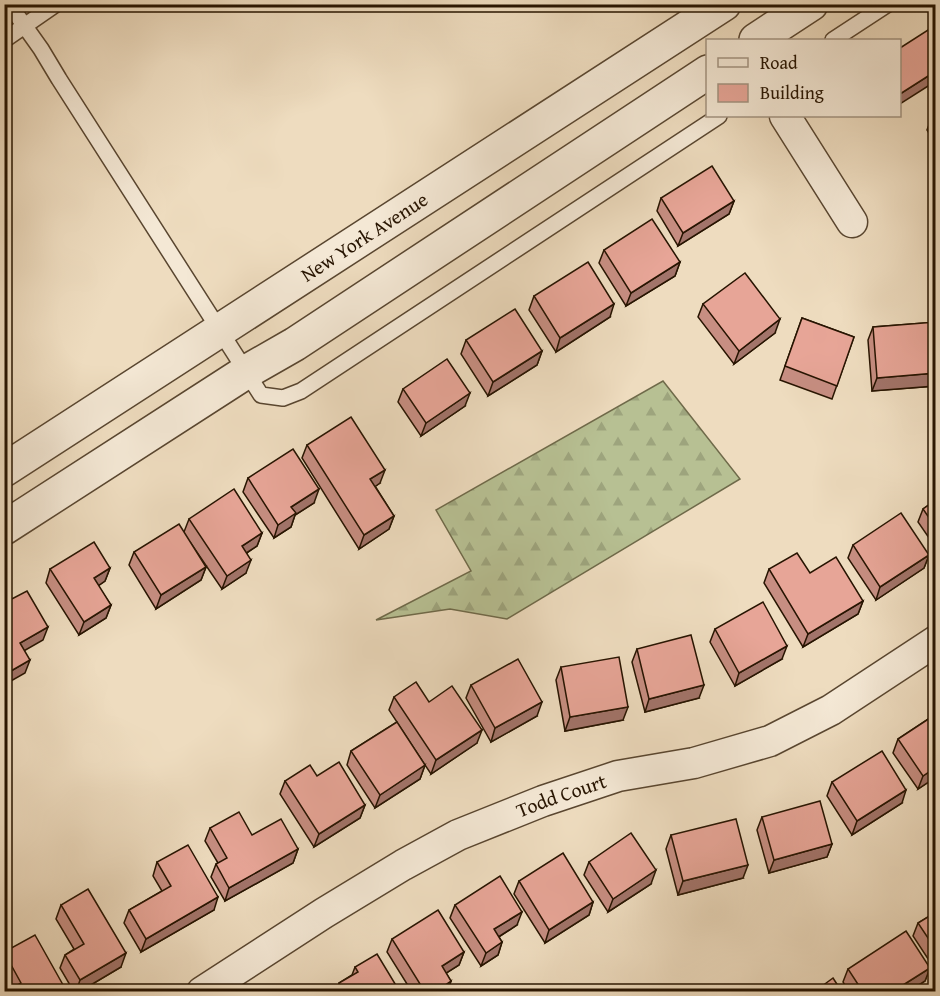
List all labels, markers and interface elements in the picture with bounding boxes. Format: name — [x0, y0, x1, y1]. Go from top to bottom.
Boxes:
legend — [706, 39, 901, 117]
text: Road — [760, 49, 798, 76]
text: Building — [760, 79, 824, 106]
street label: New York Avenue — [295, 185, 433, 288]
street label: Todd Court — [512, 766, 610, 824]

